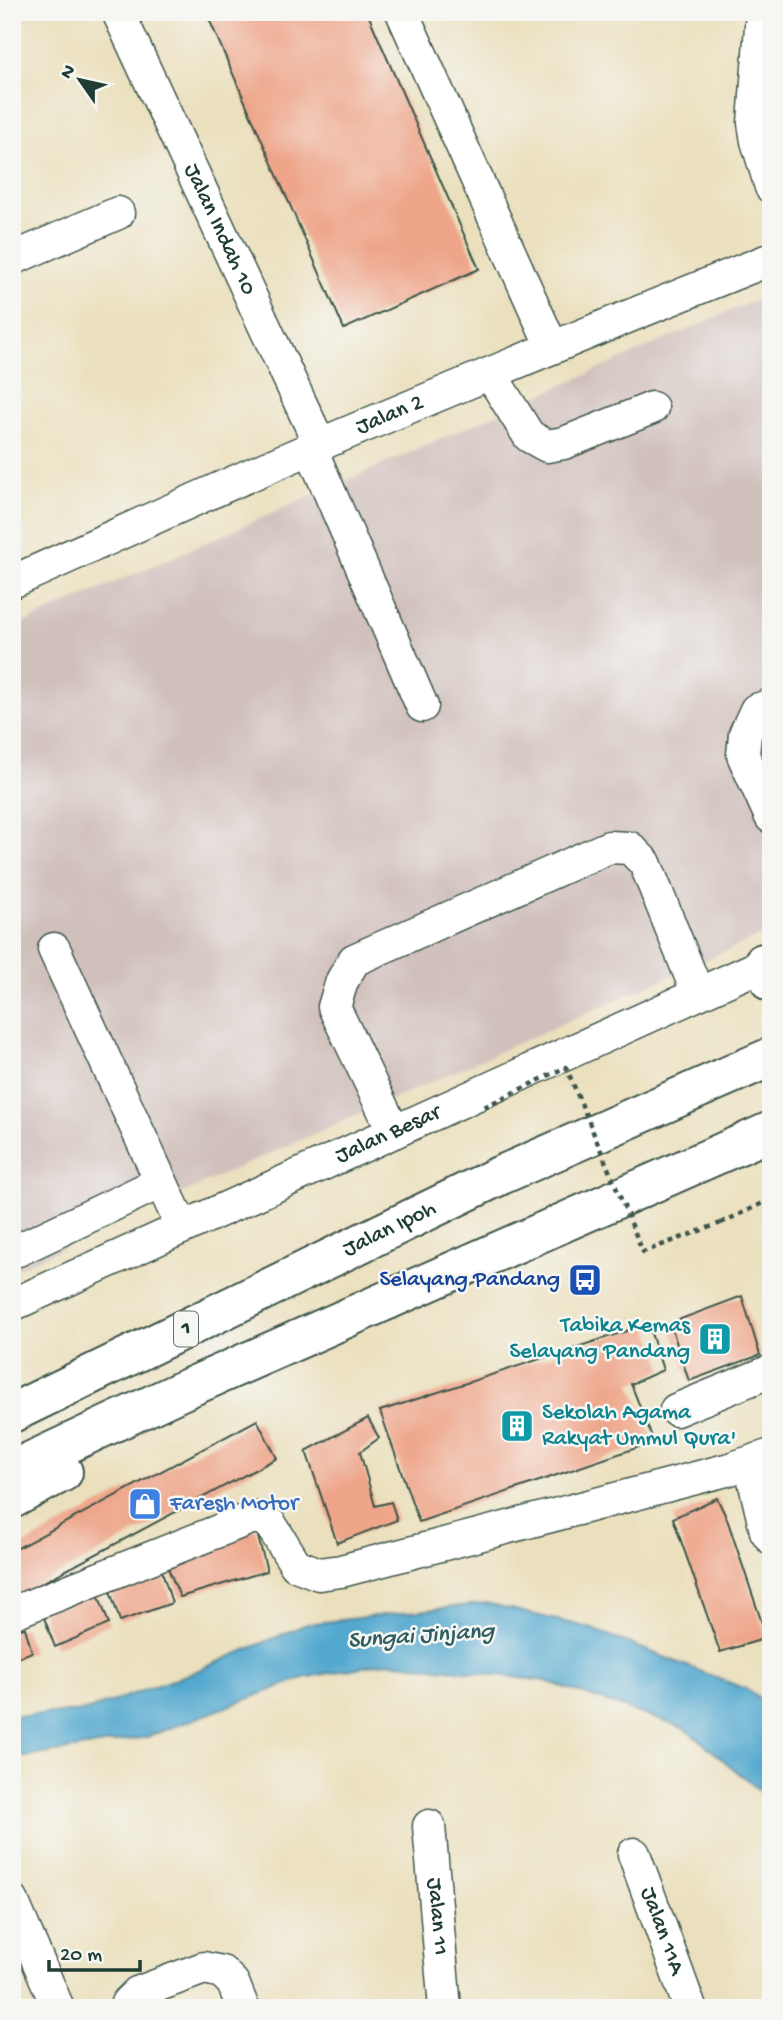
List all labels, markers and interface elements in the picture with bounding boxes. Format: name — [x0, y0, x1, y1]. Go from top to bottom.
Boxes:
north arrow — [46, 46, 116, 116]
text: N — [56, 61, 82, 84]
street label: Jalan Indah 10 — [177, 159, 262, 300]
street label: Jalan 2 — [352, 389, 428, 441]
street label: Jalan Besar — [331, 1098, 447, 1170]
street label: Jalan Ipoh — [339, 1195, 441, 1263]
bus stop icon: Selayang Pandang — [566, 1261, 604, 1299]
place label: Selayang Pandang — [379, 1267, 560, 1294]
road number: 1 — [174, 1312, 198, 1346]
place label: Tabika Kemas Selayang Pandang — [509, 1313, 691, 1366]
building icon: Tabika Kemas Selayang Pandang — [696, 1320, 734, 1358]
place label: Sekolah Agama Rakyat Ummul Qura' — [542, 1400, 736, 1453]
building icon: Sekolah Agama Rakyat Ummul Qura' — [498, 1407, 536, 1445]
shop icon: Faresh Motor — [126, 1485, 164, 1523]
place label: Faresh Motor — [169, 1491, 300, 1518]
water label: Sungai Jinjang — [347, 1617, 496, 1657]
street label: Jalan 11 — [420, 1877, 454, 1957]
street label: Jalan 11A — [634, 1884, 691, 1980]
scale bar — [49, 1929, 140, 1973]
text: 20 m — [60, 1944, 102, 1969]

